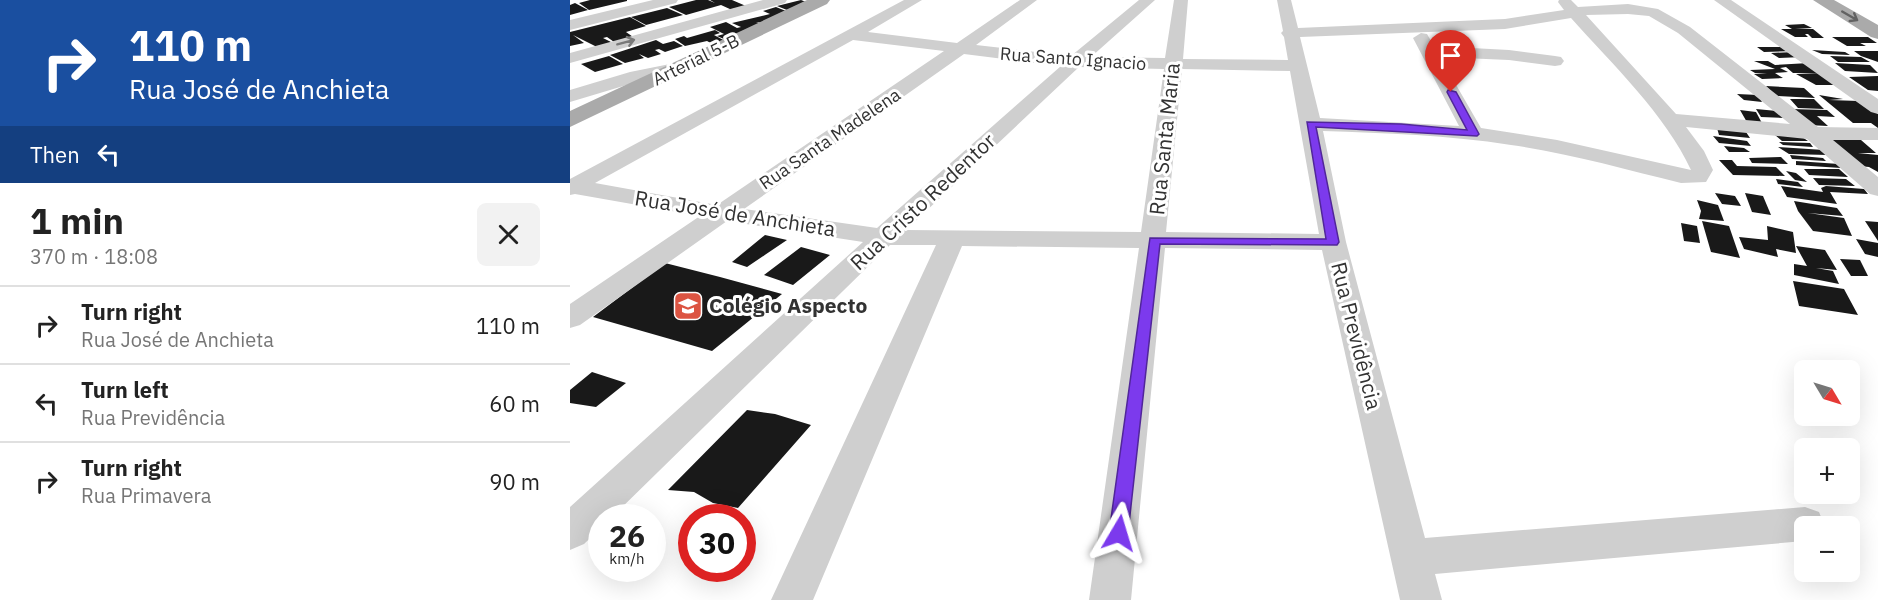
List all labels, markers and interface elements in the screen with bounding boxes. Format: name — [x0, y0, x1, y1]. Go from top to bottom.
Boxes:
one-way arrow — [1841, 11, 1858, 23]
text: 110 m — [129, 18, 252, 73]
icon: right — [30, 24, 108, 102]
street label: Arterial 5-B — [649, 29, 743, 90]
pin — [1425, 30, 1476, 92]
one-way arrow — [617, 36, 636, 47]
icon: arrive — [1434, 39, 1467, 72]
street label: Rua Santo Ignacio — [999, 42, 1147, 75]
street label: Rua Santa Maria — [1142, 61, 1186, 216]
text: Rua José de Anchieta — [129, 71, 390, 106]
street label: Rua Santa Madelena — [755, 83, 905, 194]
street label: Rua Cristo Redentor — [844, 126, 1001, 276]
icon: left — [92, 138, 125, 171]
text: Then — [30, 140, 80, 169]
street label: Rua José de Anchieta — [633, 183, 837, 243]
text: 1 min — [30, 197, 124, 244]
button: close — [477, 203, 540, 266]
text: 370 m · 18:08 — [30, 243, 158, 270]
street label: Rua Previdência — [1325, 259, 1389, 413]
school or university icon: Colégio Aspecto — [672, 290, 704, 322]
place label: Colégio Aspecto — [709, 291, 867, 319]
text: Turn right — [81, 297, 182, 326]
icon: right — [30, 309, 63, 342]
text: 110 m — [476, 311, 540, 340]
text: Rua José de Anchieta — [81, 326, 274, 353]
north arrow — [1794, 360, 1860, 426]
map controls — [1794, 360, 1860, 582]
text: Turn left — [81, 375, 169, 404]
icon: left — [30, 387, 63, 420]
text: 60 m — [489, 389, 540, 418]
text: Rua Previdência — [81, 404, 225, 431]
button: + — [1794, 438, 1860, 504]
text: Turn right — [81, 453, 182, 482]
icon: right — [30, 465, 63, 498]
text: 90 m — [489, 467, 540, 496]
text: Rua Primavera — [81, 482, 211, 509]
position arrow — [1087, 501, 1151, 565]
speed limit sign: 30 — [678, 504, 756, 582]
text: 26 — [609, 516, 645, 555]
button: − — [1794, 516, 1860, 582]
text: km/h — [609, 549, 645, 568]

